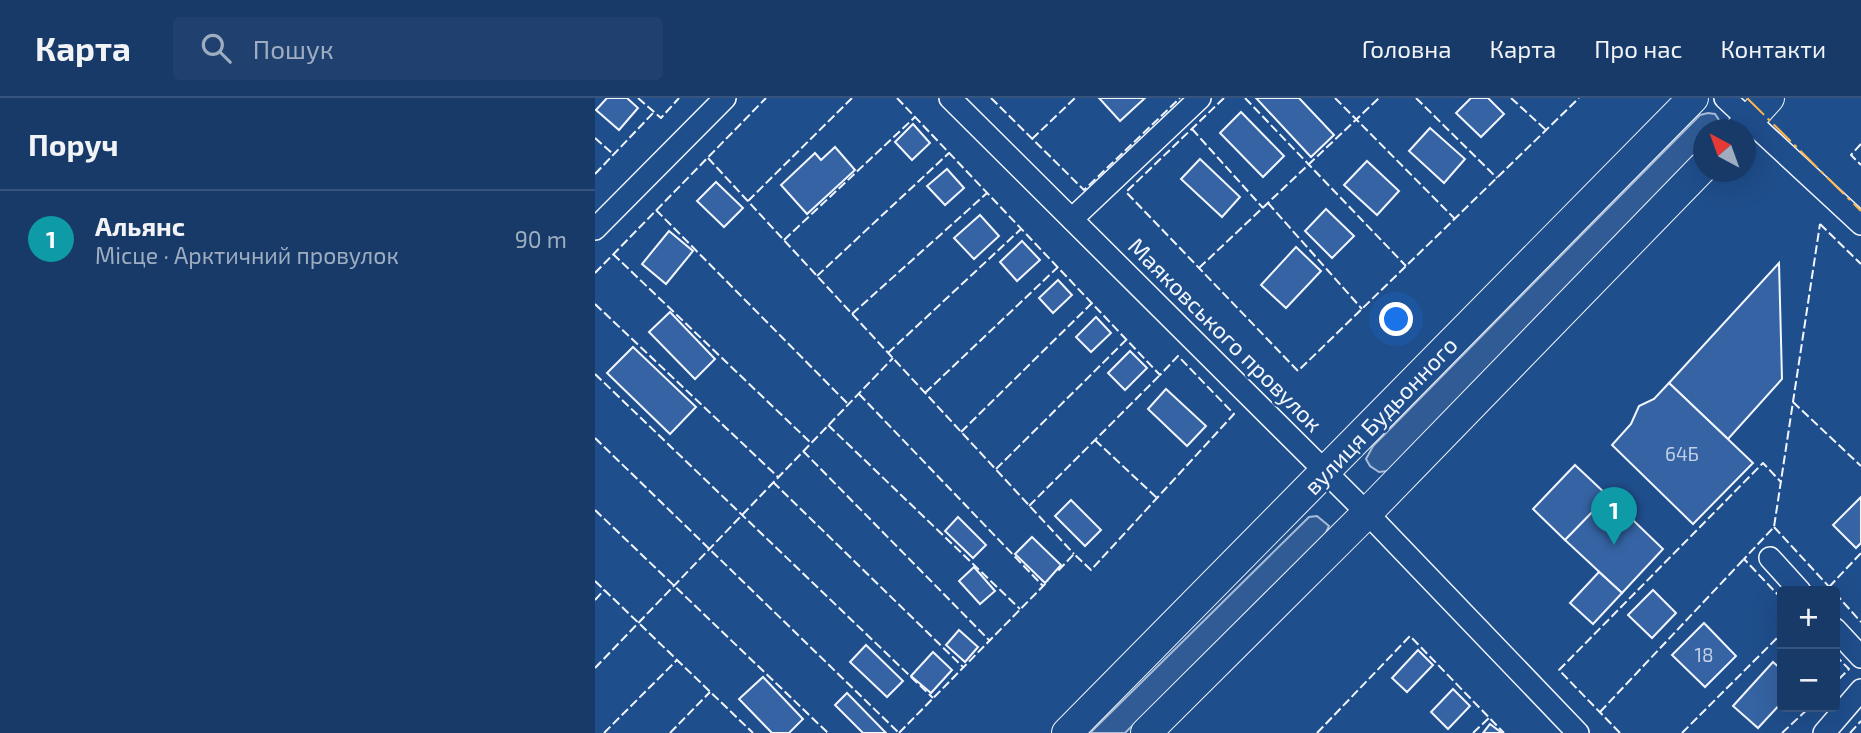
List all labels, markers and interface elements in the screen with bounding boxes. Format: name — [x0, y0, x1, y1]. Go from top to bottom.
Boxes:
search box — [173, 17, 663, 80]
text: Карта — [35, 28, 131, 68]
icon: search — [197, 29, 235, 67]
text: Пошук — [253, 33, 334, 64]
text: Головна — [1362, 34, 1452, 63]
text: Карта — [1490, 34, 1556, 63]
text: Про нас — [1594, 34, 1682, 63]
text: Контакти — [1720, 34, 1826, 63]
north arrow — [1693, 119, 1756, 182]
text: Поруч — [28, 126, 118, 162]
text: Альянс — [95, 210, 185, 241]
text: 1 — [46, 225, 56, 253]
text: 90 m — [515, 225, 567, 253]
street label: Маяковського провулок — [1122, 231, 1329, 438]
text: Місце · Арктичний провулок — [95, 241, 399, 269]
your location — [1379, 302, 1413, 336]
street label: вулиця Будьонного — [1298, 331, 1464, 501]
house number: 64Б — [1665, 442, 1699, 465]
pin: 1 — [1591, 487, 1637, 545]
map controls — [1777, 586, 1840, 712]
button: + — [1777, 586, 1840, 649]
house number: 18 — [1694, 643, 1714, 666]
button: − — [1777, 649, 1840, 712]

